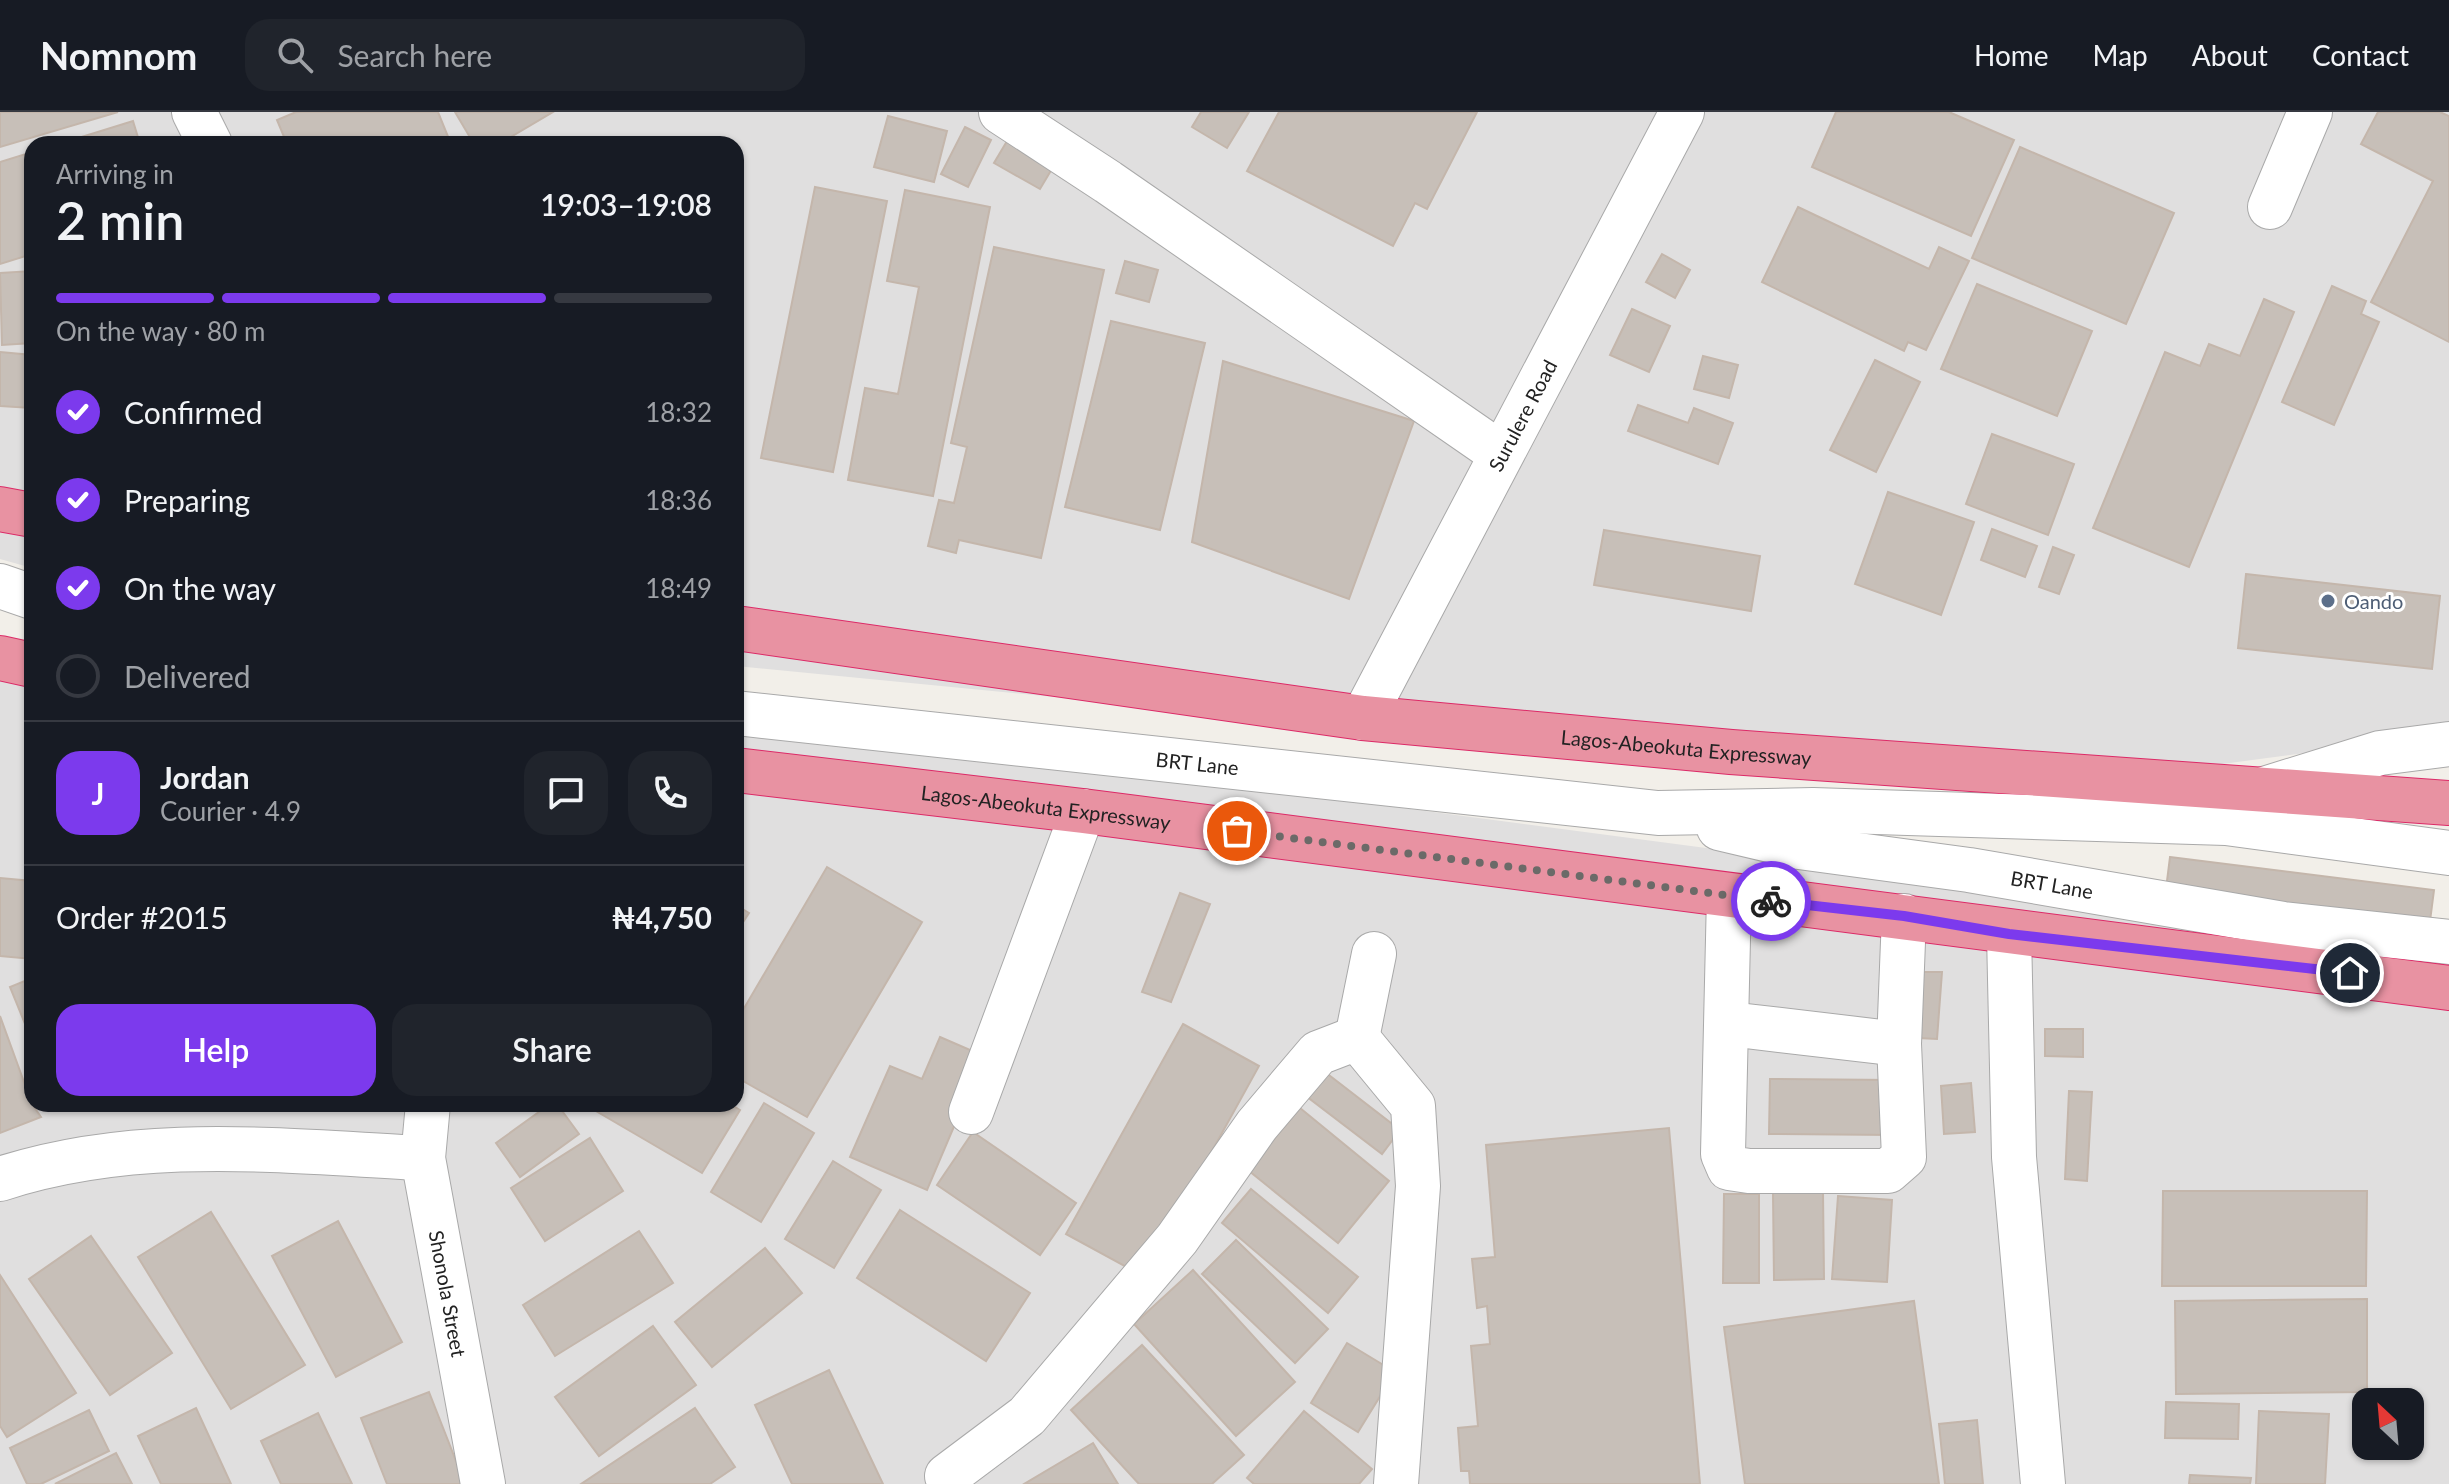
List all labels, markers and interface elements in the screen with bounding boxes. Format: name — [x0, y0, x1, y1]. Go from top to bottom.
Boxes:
search box — [245, 19, 805, 91]
text: Nomnom — [40, 32, 197, 78]
icon: search — [273, 33, 317, 77]
text: Search here — [337, 37, 492, 73]
text: Home — [1974, 38, 2049, 72]
text: Map — [2093, 38, 2148, 72]
text: About — [2192, 38, 2268, 72]
text: Contact — [2312, 38, 2409, 72]
text: Arriving in — [56, 158, 174, 190]
text: 19:03–19:08 — [540, 186, 712, 222]
text: 2 min — [56, 189, 184, 251]
text: On the way · 80 m — [56, 315, 265, 347]
street label: Surulere Road — [1483, 356, 1561, 475]
icon: check — [56, 390, 100, 434]
text: Confirmed — [124, 394, 263, 430]
text: 18:32 — [645, 396, 712, 428]
icon: check — [56, 478, 100, 522]
text: Preparing — [124, 482, 250, 518]
text: 18:36 — [645, 484, 712, 516]
icon: check — [56, 566, 100, 610]
text: On the way — [124, 570, 276, 606]
text: 18:49 — [645, 572, 712, 604]
place label: Oando — [2344, 589, 2403, 613]
marker: Oando — [2319, 592, 2337, 610]
text: Delivered — [124, 658, 251, 694]
street label: Lagos-Abeokuta Expressway — [1560, 724, 1813, 770]
street label: BRT Lane — [1155, 747, 1240, 779]
button: chat — [524, 751, 608, 835]
button: phone — [628, 751, 712, 835]
text: Jordan — [160, 759, 250, 795]
text: J — [92, 775, 104, 811]
street label: Lagos-Abeokuta Expressway — [920, 780, 1173, 834]
text: Courier · 4.9 — [160, 795, 301, 827]
pin — [1203, 797, 1271, 865]
icon: bag — [1215, 809, 1259, 853]
courier — [1731, 861, 1811, 941]
street label: BRT Lane — [2009, 865, 2095, 903]
icon: bike — [1749, 879, 1793, 923]
text: Order #2015 — [56, 899, 228, 935]
text: ₦4,750 — [611, 899, 712, 935]
pin — [2316, 939, 2384, 1007]
icon: home — [2328, 951, 2372, 995]
button: Help — [56, 1004, 376, 1096]
button: Share — [392, 1004, 712, 1096]
street label: Shonola Street — [425, 1228, 471, 1359]
north arrow — [2352, 1388, 2424, 1460]
map controls — [2352, 1388, 2424, 1460]

